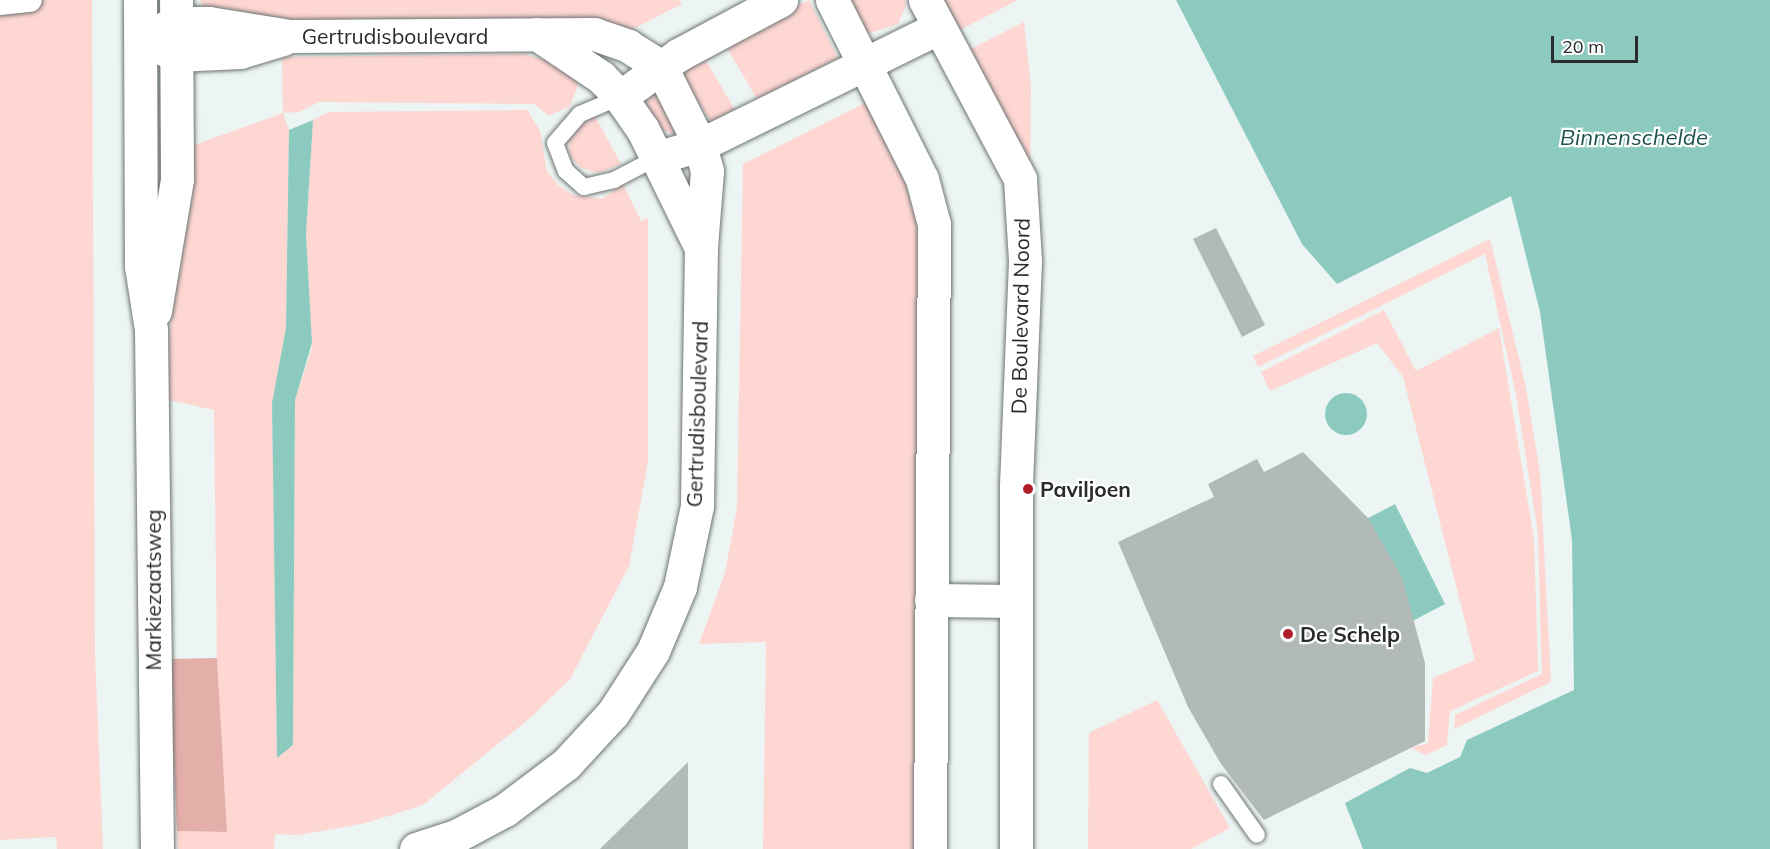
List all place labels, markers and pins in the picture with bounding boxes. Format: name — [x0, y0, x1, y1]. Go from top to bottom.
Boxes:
place label: Paviljoen — [1040, 476, 1131, 502]
marker: Paviljoen — [1021, 482, 1035, 496]
place label: De Schelp — [1300, 621, 1400, 647]
marker: De Schelp — [1281, 627, 1295, 641]

